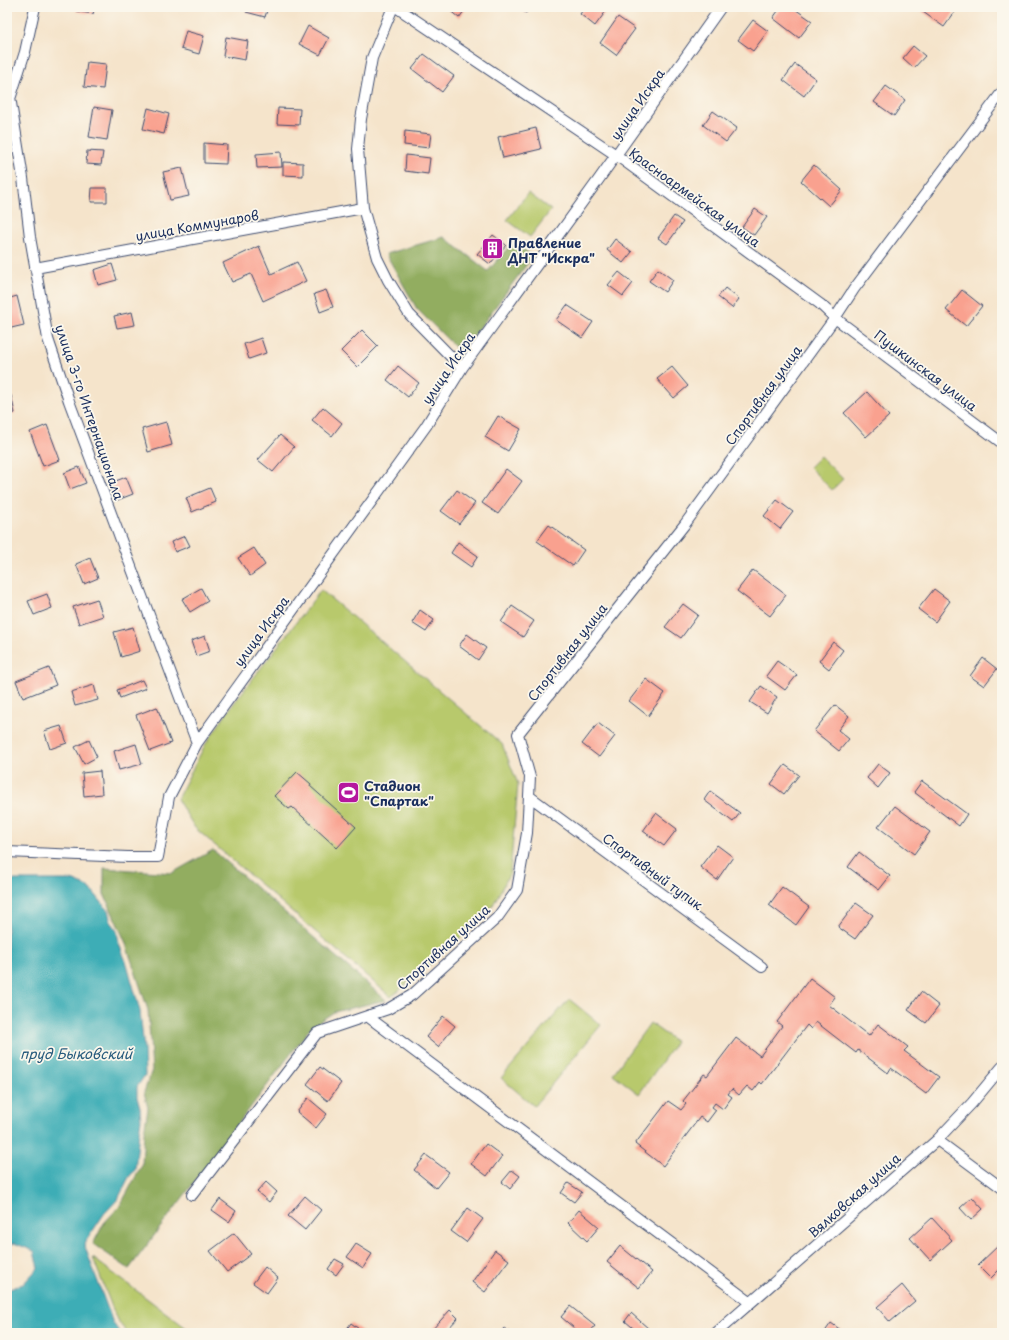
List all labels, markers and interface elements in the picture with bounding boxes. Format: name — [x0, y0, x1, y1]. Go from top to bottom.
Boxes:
street label: улица Искра — [605, 64, 669, 143]
street label: Красноармейская улица — [626, 143, 765, 252]
street label: улица Коммунаров — [134, 205, 260, 245]
place label: Правление ДНТ "Искра" — [507, 233, 595, 267]
building icon: Правление ДНТ "Искра" — [479, 236, 505, 262]
street label: улица 3-го Интернационала — [51, 322, 129, 503]
street label: Пушкинская улица — [871, 325, 982, 416]
street label: улица Искра — [417, 328, 480, 408]
street label: Спортивная улица — [720, 340, 806, 449]
street label: улица Искра — [229, 591, 294, 670]
street label: Спортивная улица — [523, 598, 612, 705]
place label: Стадион "Спартак" — [364, 776, 434, 810]
sports icon: Стадион "Спартак" — [336, 779, 362, 805]
street label: Спортивный тупик — [599, 828, 707, 914]
street label: Спортивная улица — [392, 899, 494, 994]
water label: пруд Быковский — [20, 1043, 134, 1064]
street label: Вялковская улица — [804, 1148, 905, 1242]

